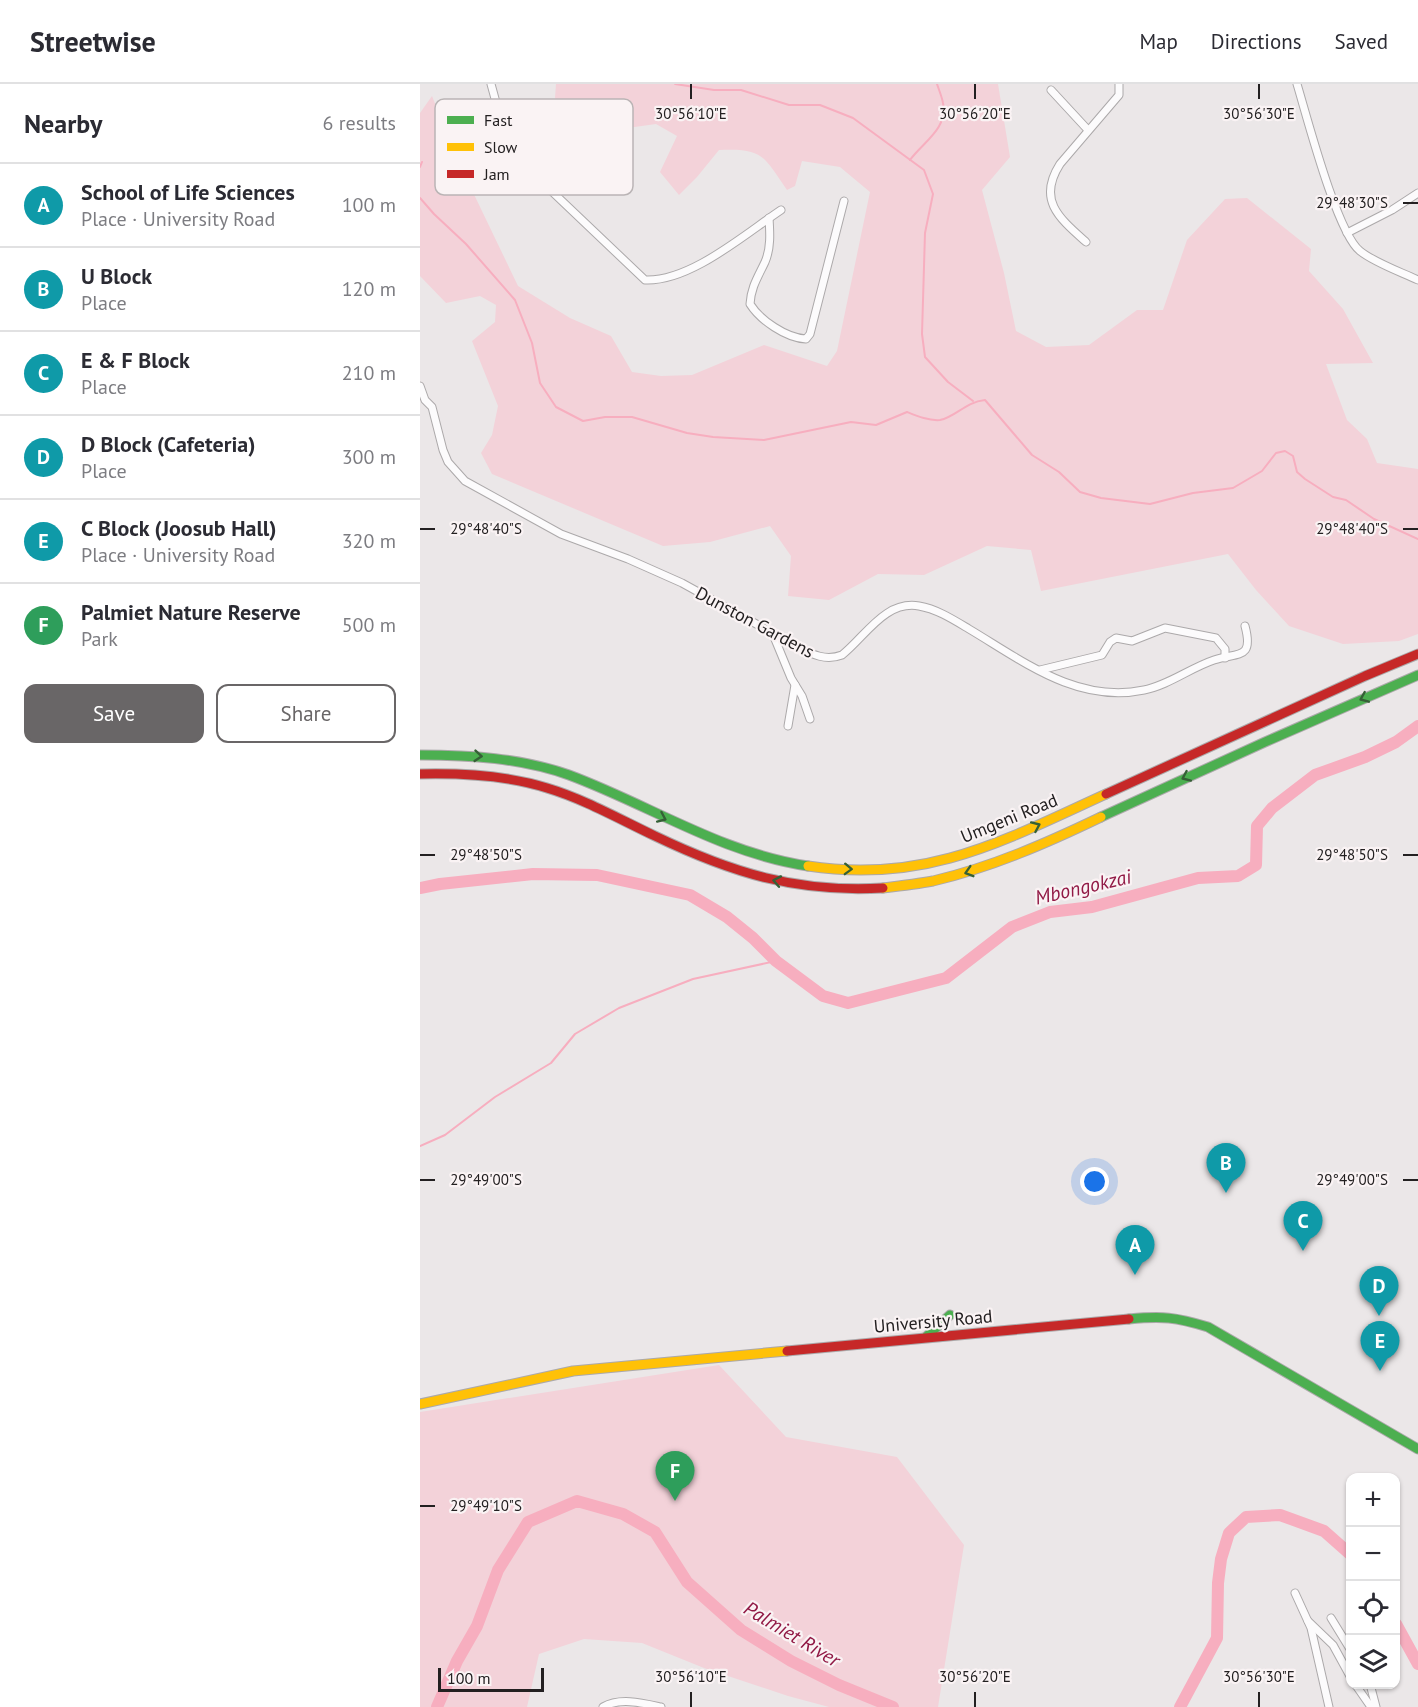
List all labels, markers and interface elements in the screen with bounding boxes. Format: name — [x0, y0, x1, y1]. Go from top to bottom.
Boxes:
text: Streetwise — [30, 23, 156, 60]
text: Map — [1139, 28, 1178, 55]
text: Directions — [1211, 28, 1302, 55]
text: Saved — [1335, 28, 1388, 55]
legend — [435, 99, 633, 195]
text: 30°56'10"E — [655, 104, 727, 123]
text: 30°56'20"E — [939, 104, 1011, 123]
text: 30°56'30"E — [1223, 104, 1295, 123]
text: Nearby — [24, 107, 102, 140]
text: 6 results — [323, 110, 396, 136]
text: Fast — [484, 110, 513, 130]
text: Slow — [484, 137, 518, 157]
text: Jam — [483, 164, 510, 184]
text: School of Life Sciences — [81, 178, 295, 206]
text: A — [37, 192, 50, 218]
text: 100 m — [342, 192, 396, 218]
text: 29°48'30"S — [1316, 193, 1388, 212]
text: Place · University Road — [81, 206, 275, 232]
text: U Block — [81, 262, 152, 290]
text: B — [38, 276, 49, 302]
text: 120 m — [342, 276, 396, 302]
text: Place — [81, 290, 127, 316]
text: E & F Block — [81, 346, 190, 374]
text: C — [38, 360, 49, 386]
text: 210 m — [342, 360, 396, 386]
text: Place — [81, 374, 127, 400]
text: D Block (Cafeteria) — [81, 430, 255, 458]
text: D — [37, 444, 50, 470]
text: 300 m — [342, 444, 396, 470]
text: Place — [81, 458, 127, 484]
text: C Block (Joosub Hall) — [81, 514, 277, 542]
text: 29°48'40"S — [450, 519, 522, 538]
text: 29°48'40"S — [1316, 519, 1388, 538]
text: E — [38, 528, 49, 554]
text: 320 m — [342, 528, 396, 554]
text: Place · University Road — [81, 542, 275, 568]
street label: Dunston Gardens — [692, 581, 818, 663]
text: Palmiet Nature Reserve — [81, 598, 301, 626]
text: F — [38, 612, 49, 638]
text: 500 m — [342, 612, 396, 638]
text: Park — [81, 626, 118, 652]
button: Save — [24, 684, 204, 743]
button: Share — [216, 684, 396, 743]
one-way arrow — [1359, 691, 1370, 703]
one-way arrow — [474, 749, 483, 762]
one-way arrow — [1181, 770, 1192, 782]
street label: Umgeni Road — [957, 788, 1061, 848]
one-way arrow — [656, 810, 667, 822]
one-way arrow — [1029, 821, 1040, 833]
text: 29°48'50"S — [450, 845, 522, 864]
text: 29°48'50"S — [1316, 845, 1388, 864]
one-way arrow — [844, 863, 853, 876]
water label: Mbongokzai — [1032, 863, 1135, 911]
one-way arrow — [964, 865, 975, 877]
one-way arrow — [772, 875, 782, 888]
pin: B — [1206, 1144, 1246, 1193]
your location — [1080, 1167, 1109, 1196]
text: 29°49'00"S — [450, 1170, 522, 1189]
text: 29°49'00"S — [1316, 1170, 1388, 1189]
pin: C — [1284, 1202, 1322, 1251]
pin: A — [1116, 1226, 1154, 1275]
pin: D — [1360, 1266, 1398, 1316]
street label: University Road — [873, 1304, 993, 1338]
pin: E — [1360, 1322, 1400, 1371]
pin: F — [656, 1452, 694, 1501]
map controls — [1346, 1473, 1400, 1689]
button: + — [1346, 1473, 1400, 1527]
text: 29°49'10"S — [450, 1496, 522, 1515]
button: − — [1346, 1527, 1400, 1581]
button: locate — [1346, 1581, 1400, 1635]
water label: Palmiet River — [739, 1595, 846, 1674]
button: layers — [1346, 1635, 1400, 1689]
scale bar — [438, 1665, 544, 1692]
text: 30°56'10"E — [655, 1667, 727, 1686]
text: 30°56'20"E — [939, 1667, 1011, 1686]
text: 30°56'30"E — [1223, 1667, 1295, 1686]
text: 100 m — [447, 1668, 490, 1688]

